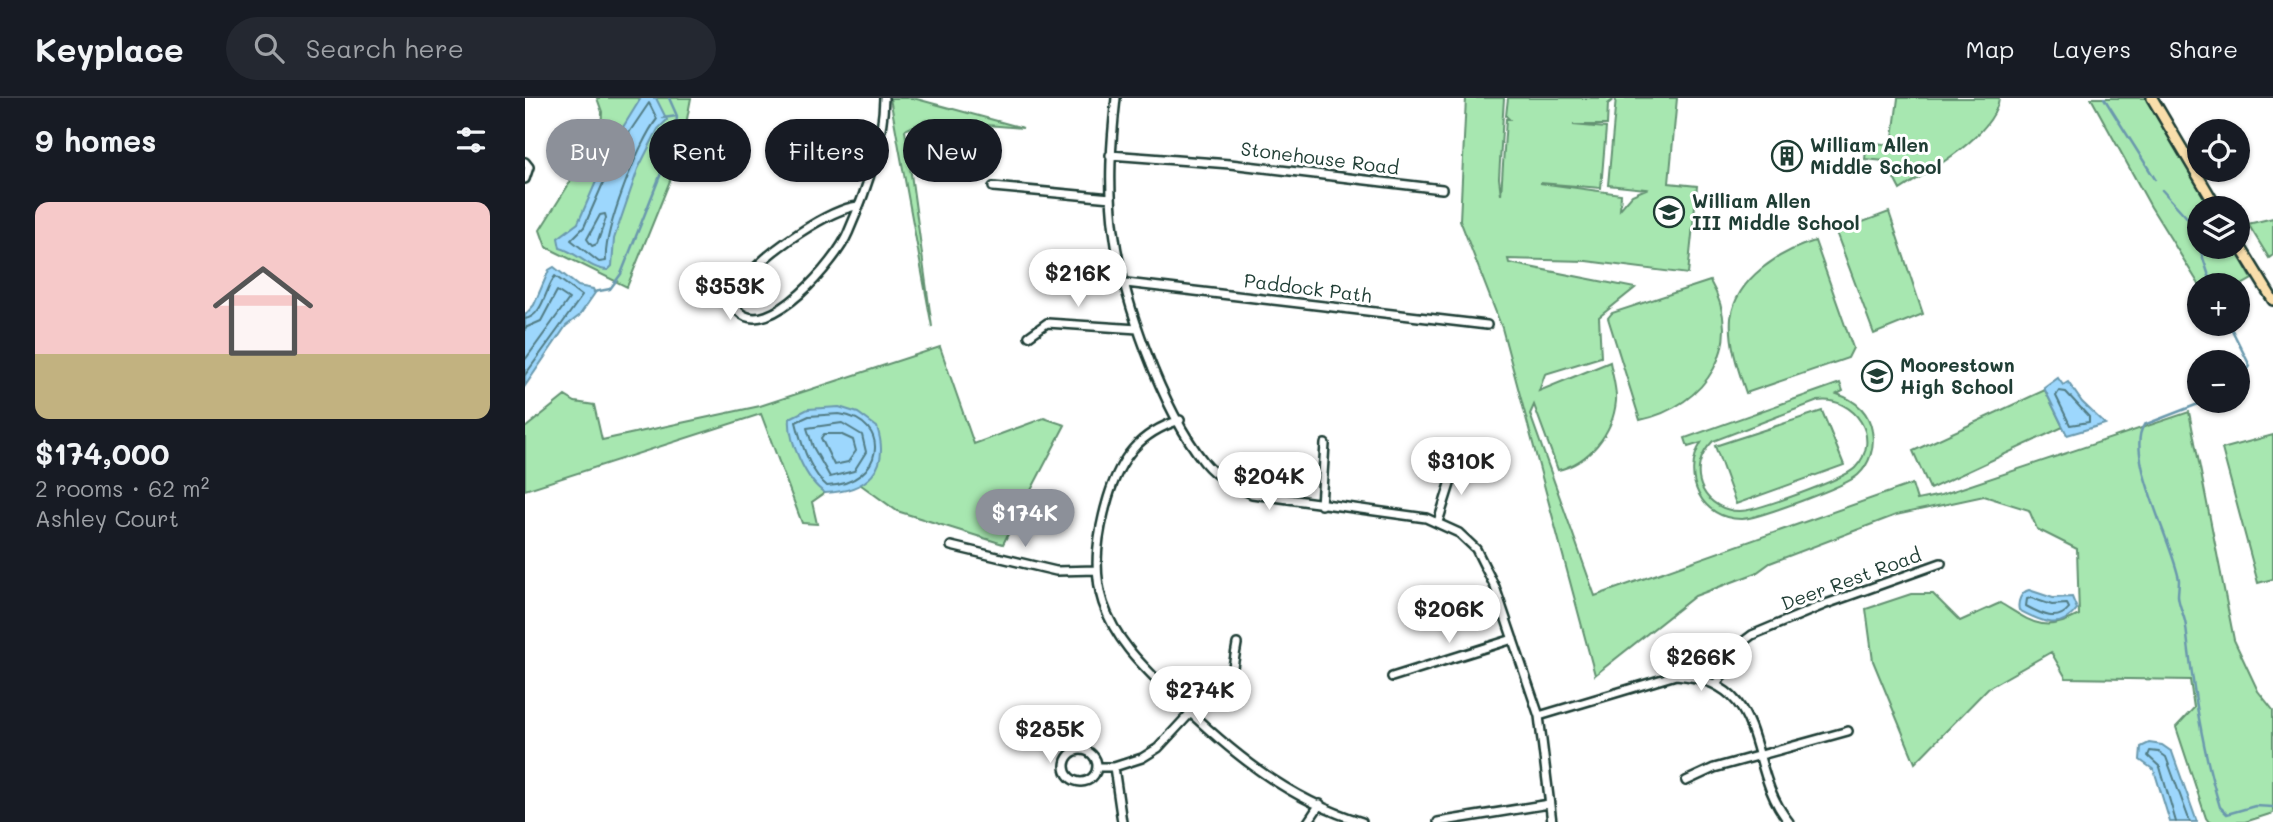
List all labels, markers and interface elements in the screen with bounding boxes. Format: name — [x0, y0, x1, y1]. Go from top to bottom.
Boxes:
search box — [226, 17, 716, 80]
text: Keyplace — [35, 27, 184, 70]
icon: search — [250, 29, 288, 67]
text: Search here — [306, 31, 464, 65]
text: Map — [1966, 33, 2014, 64]
text: Layers — [2052, 33, 2131, 64]
text: Share — [2169, 33, 2238, 64]
chip: Buy — [546, 119, 635, 182]
chip: Rent — [649, 119, 751, 182]
chip: Filters — [765, 119, 889, 182]
chip: New — [903, 119, 1002, 182]
map controls — [2187, 119, 2250, 413]
button: locate — [2187, 119, 2250, 182]
text: 9 homes — [35, 120, 156, 160]
icon: filters — [452, 121, 490, 159]
place label: William Allen Middle School — [1810, 132, 1942, 179]
street label: Stonehouse Road — [1239, 135, 1401, 180]
building icon: William Allen Middle School — [1770, 139, 1804, 173]
place label: William Allen III Middle School — [1692, 188, 1860, 235]
school or university icon: William Allen III Middle School — [1652, 195, 1686, 229]
button: layers — [2187, 196, 2250, 259]
icon: home — [200, 248, 326, 374]
pin: $216K — [1029, 250, 1127, 309]
text: $216K — [1045, 257, 1111, 287]
pin: $353K — [681, 262, 779, 322]
street label: Paddock Path — [1243, 267, 1373, 308]
text: $353K — [695, 270, 765, 300]
button: + — [2187, 273, 2250, 336]
button: − — [2187, 350, 2250, 413]
place label: Moorestown High School — [1900, 352, 2015, 399]
school or university icon: Moorestown High School — [1860, 359, 1894, 393]
text: $174,000 — [35, 433, 170, 473]
pin: $310K — [1412, 438, 1510, 497]
text: $310K — [1427, 445, 1495, 475]
pin: $204K — [1220, 452, 1318, 512]
text: $204K — [1233, 460, 1305, 490]
text: 2 rooms · 62 m² — [35, 473, 209, 503]
pin: $174K — [976, 490, 1074, 549]
text: $174K — [992, 497, 1058, 527]
text: Ashley Court — [35, 503, 179, 533]
street label: Deer Rest Road — [1777, 542, 1924, 615]
pin: $206K — [1400, 586, 1498, 645]
text: $206K — [1414, 593, 1484, 623]
pin: $266K — [1652, 634, 1750, 693]
text: $266K — [1666, 641, 1736, 671]
pin: $274K — [1151, 666, 1249, 726]
text: $274K — [1165, 674, 1235, 704]
pin: $285K — [1001, 706, 1099, 765]
text: $285K — [1015, 713, 1085, 743]

